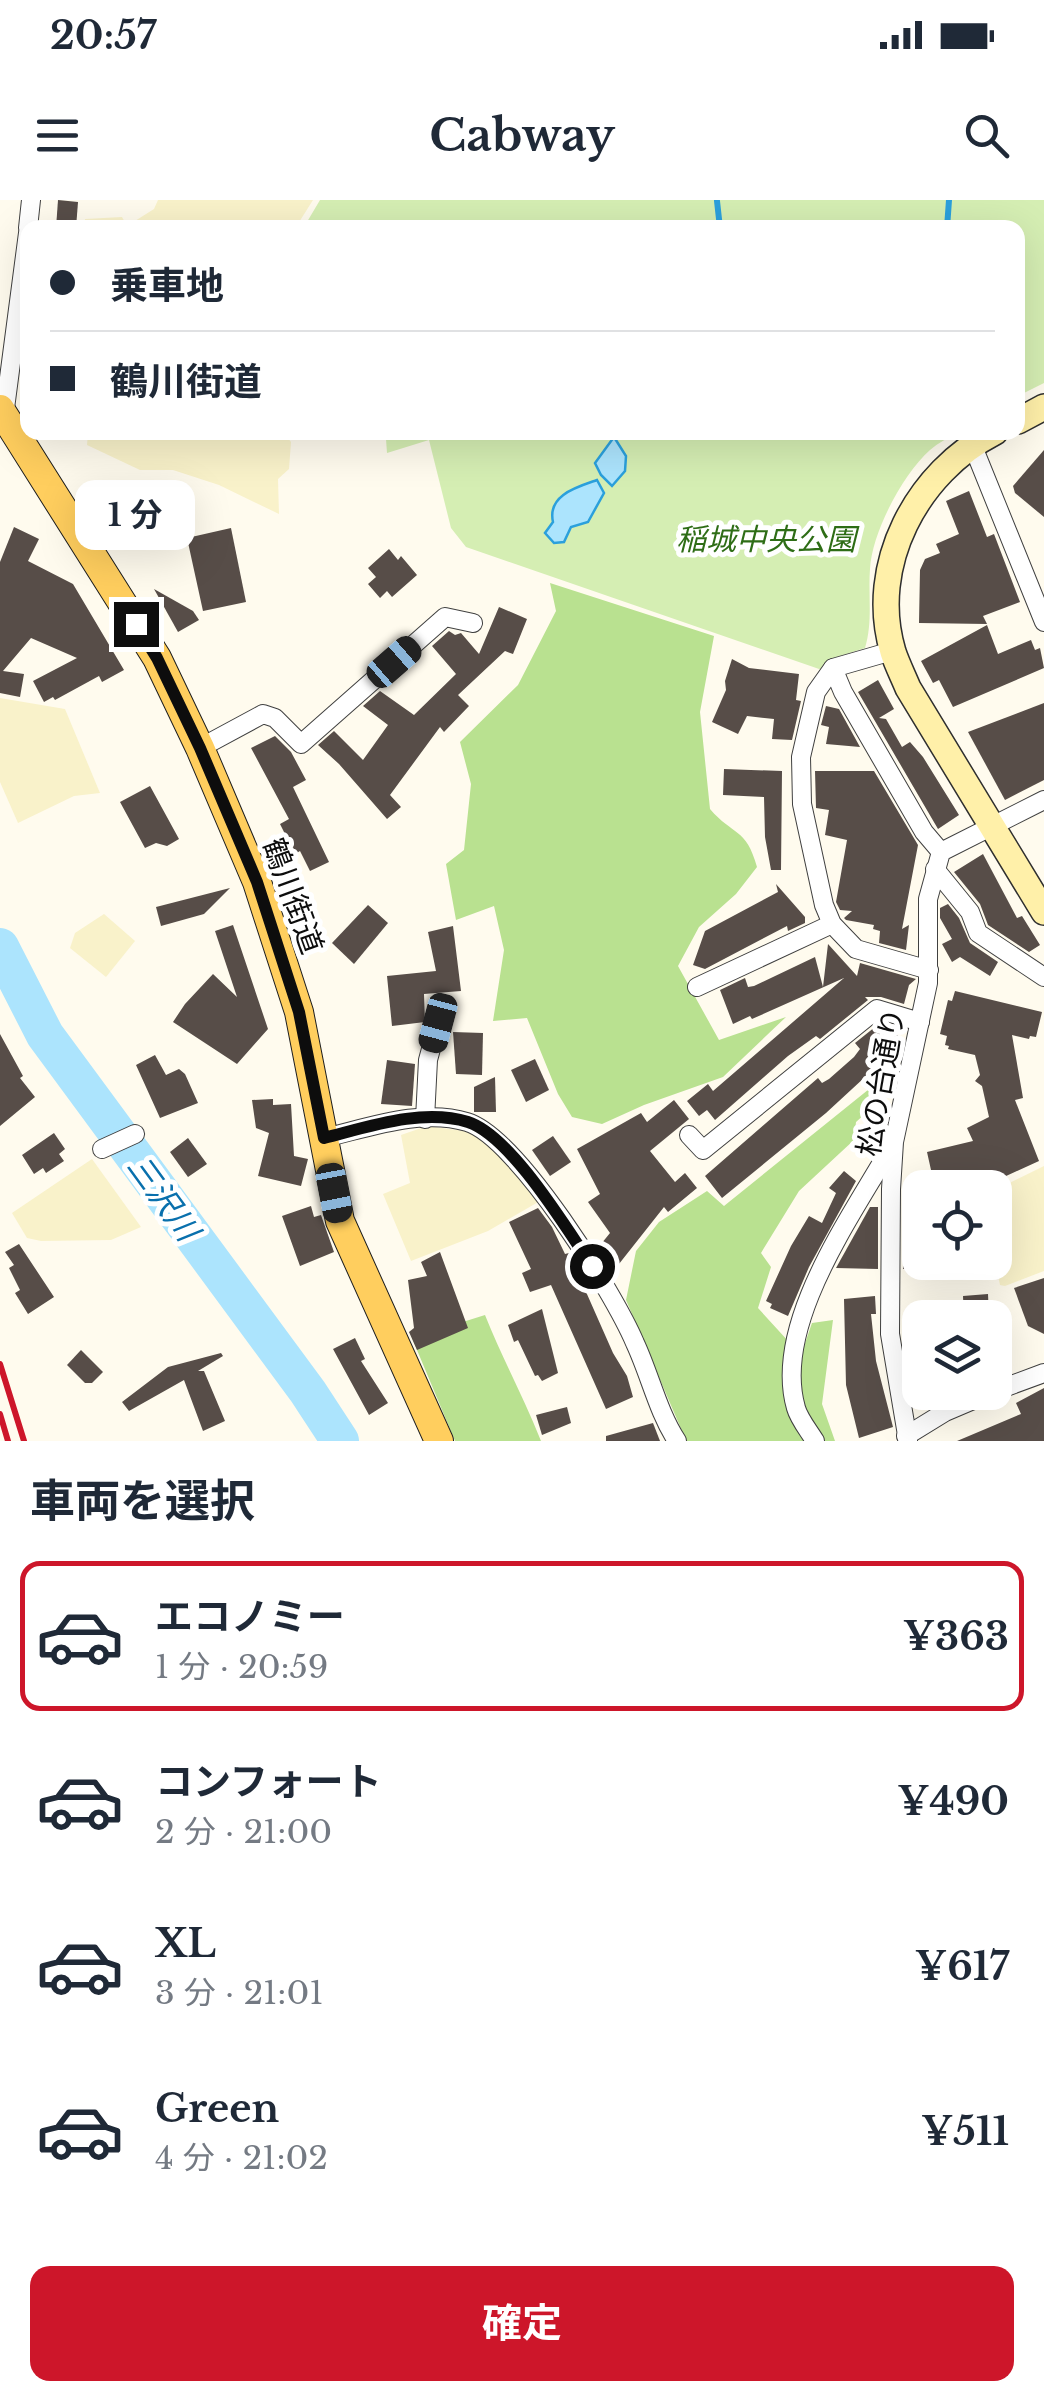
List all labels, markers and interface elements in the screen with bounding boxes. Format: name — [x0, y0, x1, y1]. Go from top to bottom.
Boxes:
text: 20:57 — [50, 12, 156, 59]
text: Cabway — [429, 107, 615, 163]
icon: menu — [30, 108, 85, 163]
icon: search — [959, 108, 1014, 163]
text: 乗車地 — [110, 262, 224, 309]
text: 鶴川街道 — [110, 358, 262, 405]
callout: 1 分 — [76, 479, 196, 549]
text: 1 分 — [108, 495, 162, 535]
park label: 稲城中央公園 — [676, 521, 860, 558]
route end — [114, 602, 159, 647]
car — [362, 631, 426, 693]
street label: 鶴川街道 — [255, 833, 331, 959]
car — [416, 990, 460, 1056]
street label: 松の台通り — [850, 1005, 912, 1159]
water label: 三沢川 — [119, 1147, 209, 1251]
car — [314, 1161, 354, 1225]
map controls — [902, 1170, 1012, 1410]
button: locate — [902, 1170, 1012, 1280]
route start — [570, 1244, 615, 1289]
button: layers — [902, 1300, 1012, 1410]
text: 車両を選択 — [30, 1473, 255, 1529]
icon: car — [35, 1591, 125, 1681]
text: エコノミー — [155, 1593, 345, 1640]
text: ¥363 — [903, 1613, 1009, 1660]
text: 1 分 · 20:59 — [155, 1647, 328, 1687]
icon: car — [35, 1756, 125, 1846]
text: コンフォート — [155, 1758, 382, 1805]
text: ¥490 — [897, 1778, 1009, 1825]
text: 2 分 · 21:00 — [155, 1812, 332, 1852]
text: XL — [155, 1920, 216, 1967]
icon: car — [35, 1921, 125, 2011]
text: ¥617 — [915, 1943, 1009, 1990]
text: 3 分 · 21:01 — [155, 1973, 324, 2013]
text: Green — [155, 2085, 279, 2132]
icon: car — [35, 2086, 125, 2176]
text: ¥511 — [921, 2108, 1009, 2155]
text: 4 分 · 21:02 — [155, 2138, 328, 2178]
button: 確定 — [30, 2266, 1014, 2381]

